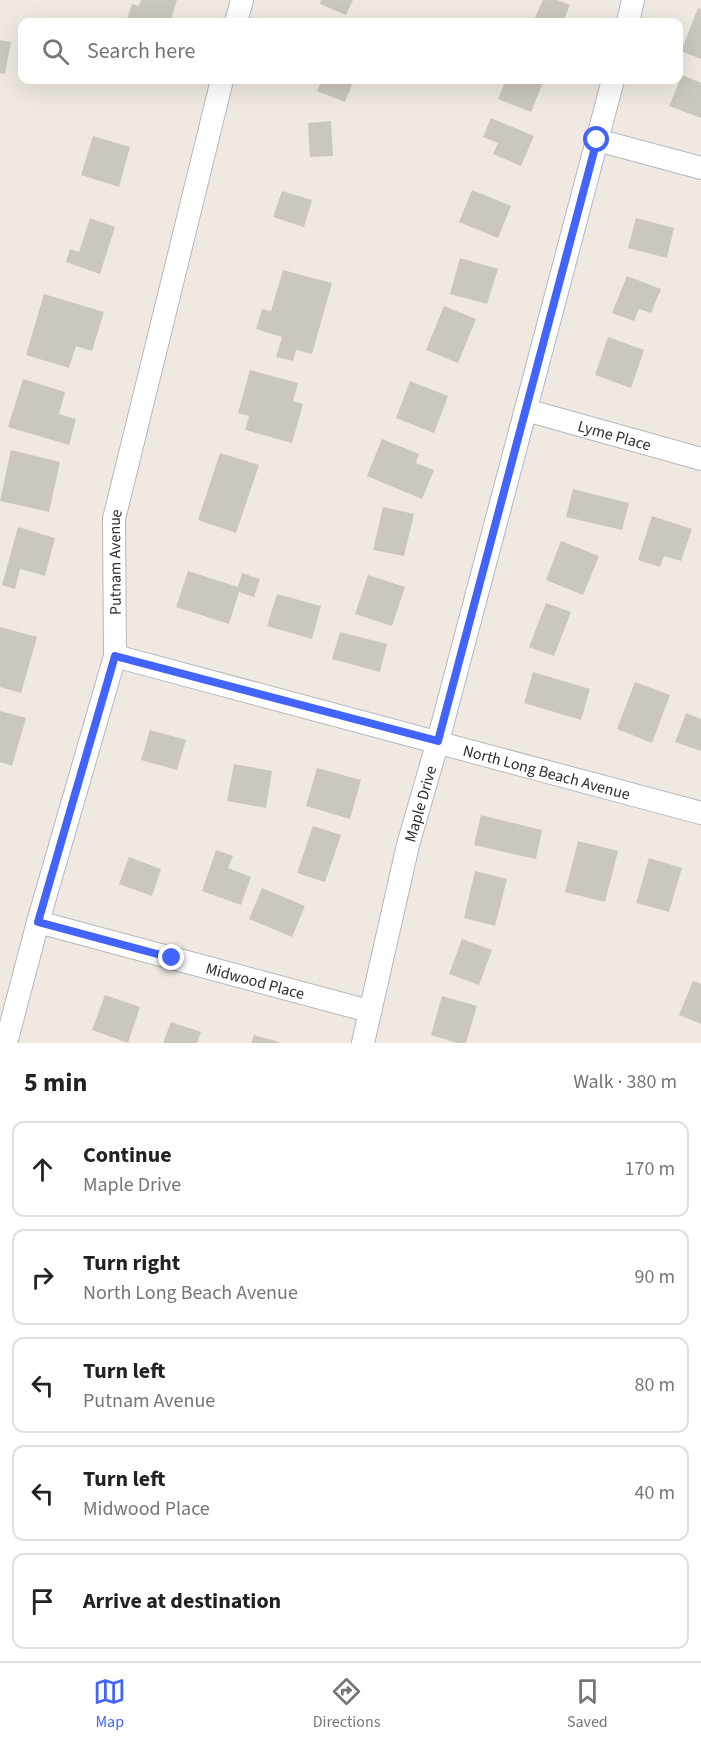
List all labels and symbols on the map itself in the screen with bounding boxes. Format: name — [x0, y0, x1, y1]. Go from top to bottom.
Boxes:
route start — [583, 126, 609, 152]
street label: Lyme Place — [575, 415, 654, 457]
street label: Putnam Avenue — [104, 507, 128, 615]
street label: North Long Beach Avenue — [461, 740, 633, 806]
street label: Maple Drive — [399, 763, 442, 845]
route end — [158, 944, 184, 970]
street label: Midwood Place — [203, 958, 307, 1005]

